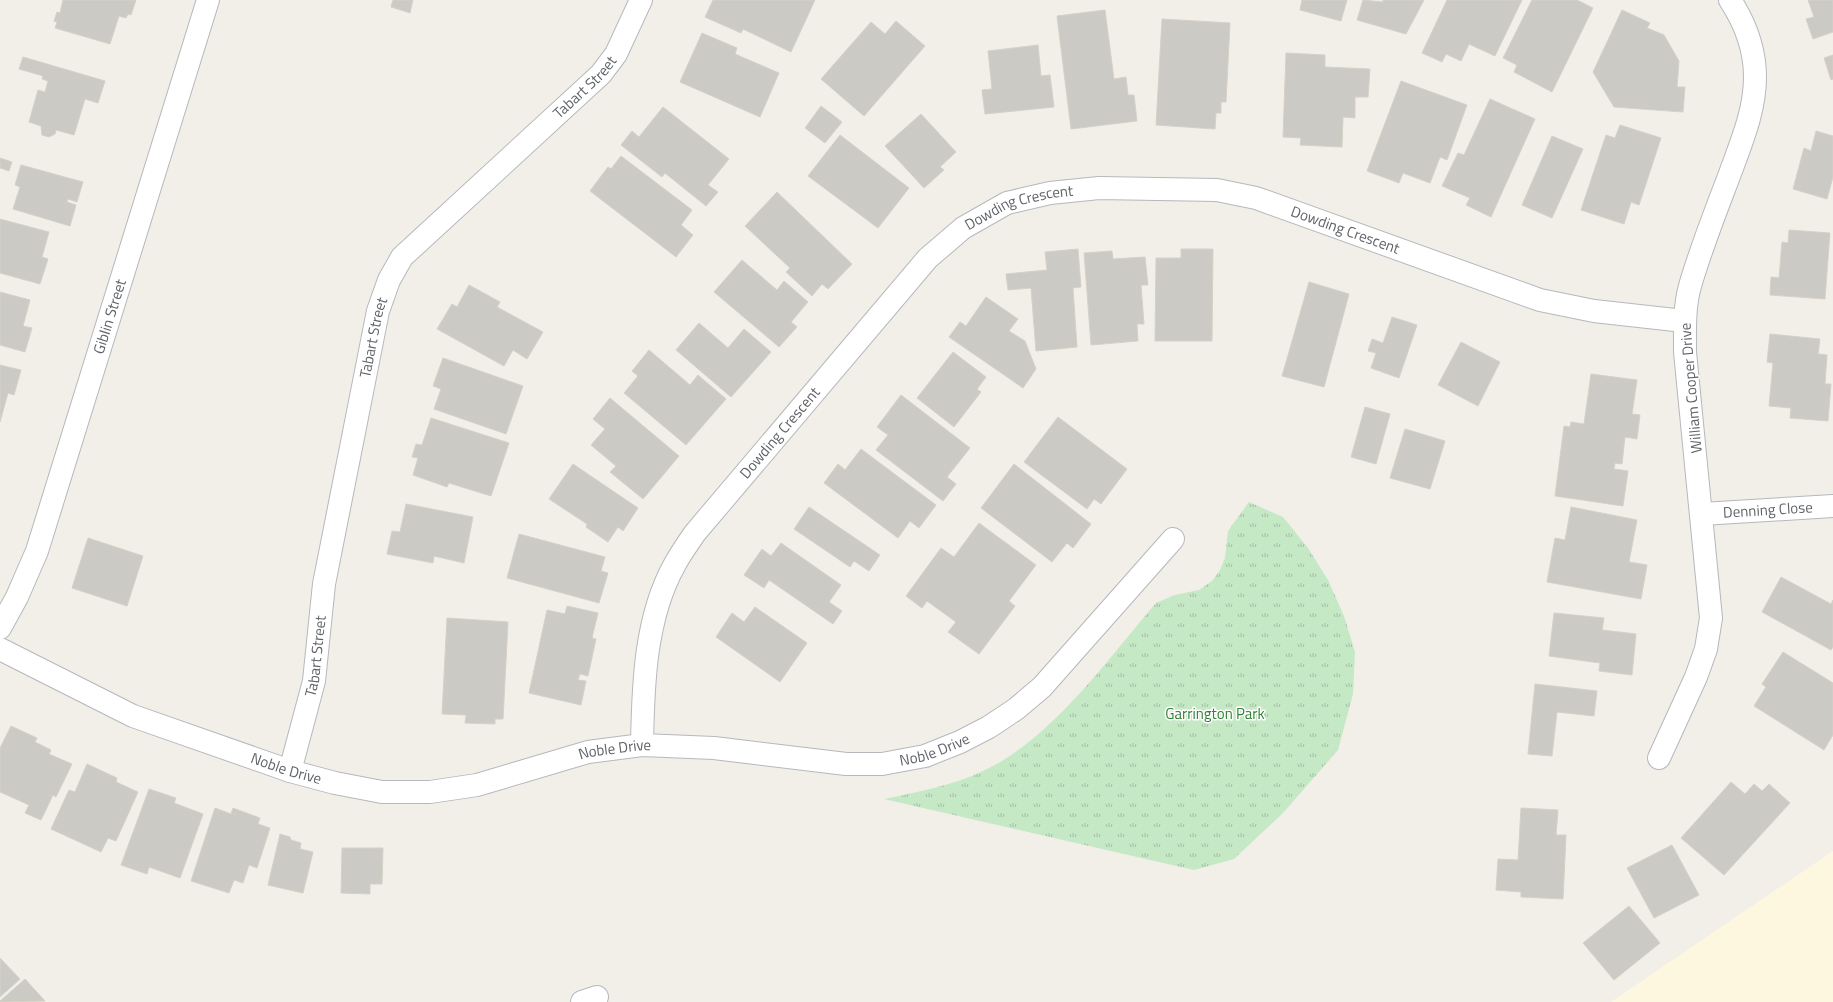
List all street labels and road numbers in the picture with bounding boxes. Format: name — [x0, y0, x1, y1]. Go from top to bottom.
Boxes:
street label: Tabart Street — [548, 50, 622, 124]
street label: Dowding Crescent — [960, 179, 1075, 236]
street label: Dowding Crescent — [1288, 199, 1404, 260]
street label: Giblin Street — [87, 275, 132, 357]
street label: Tabart Street — [353, 293, 393, 380]
street label: William Cooper Drive — [1673, 322, 1708, 454]
street label: Dowding Crescent — [734, 381, 826, 484]
street label: Denning Close — [1722, 495, 1813, 524]
street label: Tabart Street — [298, 614, 332, 699]
street label: Noble Drive — [897, 727, 974, 772]
street label: Noble Drive — [575, 733, 652, 765]
street label: Noble Drive — [248, 746, 324, 790]

